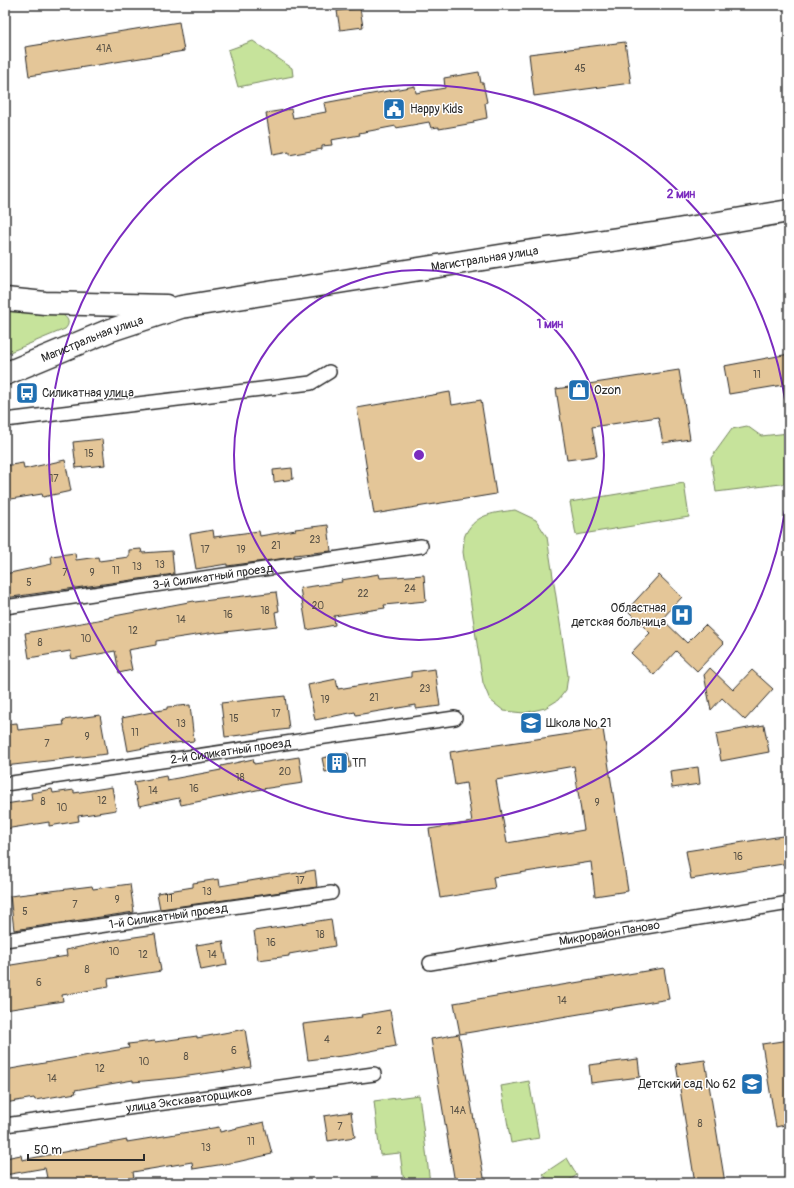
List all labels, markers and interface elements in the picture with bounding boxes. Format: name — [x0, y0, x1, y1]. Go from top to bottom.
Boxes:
house number: 41А — [96, 43, 113, 55]
house number: 45 — [574, 63, 586, 75]
public building icon: Happy Kids — [381, 96, 407, 122]
place label: Happy Kids — [410, 102, 463, 117]
text: 2 мин — [667, 187, 695, 202]
street label: Магистральная улица — [430, 243, 540, 275]
street label: Магистральная улица — [39, 312, 145, 366]
text: 1 мин — [537, 317, 563, 332]
house number: 11 — [753, 369, 761, 381]
shop icon: Ozon — [566, 377, 592, 403]
bus stop icon: Силикатная улица — [14, 380, 40, 406]
place label: Ozon — [594, 383, 621, 398]
place label: Силикатная улица — [42, 386, 134, 401]
house number: 15 — [84, 448, 94, 460]
centre of rings — [412, 448, 426, 462]
house number: 17 — [49, 473, 59, 485]
house number: 23 — [310, 534, 321, 546]
house number: 21 — [271, 540, 281, 552]
house number: 17 — [200, 544, 210, 556]
house number: 19 — [236, 544, 246, 556]
house number: 13 — [155, 559, 165, 571]
street label: 3-й Силикатный проезд — [151, 560, 275, 593]
house number: 13 — [132, 561, 142, 573]
house number: 11 — [112, 565, 120, 577]
house number: 7 — [62, 567, 68, 579]
house number: 9 — [89, 567, 95, 579]
house number: 5 — [26, 577, 32, 589]
house number: 24 — [404, 583, 416, 595]
house number: 22 — [357, 588, 369, 600]
house number: 20 — [312, 600, 324, 612]
place label: Областная детская больница — [571, 601, 666, 630]
hospital icon: Областная детская больница — [669, 602, 695, 628]
house number: 18 — [261, 605, 269, 617]
house number: 16 — [223, 609, 233, 621]
house number: 14 — [176, 614, 186, 626]
house number: 12 — [128, 625, 138, 637]
house number: 10 — [81, 633, 92, 645]
house number: 8 — [37, 637, 43, 649]
house number: 23 — [420, 683, 431, 695]
house number: 21 — [369, 692, 379, 704]
house number: 19 — [320, 694, 330, 706]
house number: 17 — [271, 708, 281, 720]
school or university icon: Школа № 21 — [518, 710, 544, 736]
house number: 15 — [229, 713, 239, 725]
place label: Школа № 21 — [546, 716, 612, 731]
house number: 13 — [176, 718, 186, 730]
house number: 11 — [131, 727, 139, 739]
house number: 9 — [84, 731, 90, 743]
street label: 2-й Силикатный проезд — [169, 735, 293, 767]
house number: 7 — [44, 738, 50, 750]
building icon: ТП — [324, 750, 350, 776]
place label: ТП — [352, 756, 366, 771]
house number: 20 — [279, 766, 291, 778]
house number: 18 — [236, 772, 244, 784]
house number: 16 — [189, 783, 199, 795]
house number: 14 — [148, 785, 158, 797]
house number: 12 — [97, 795, 107, 807]
house number: 8 — [40, 796, 46, 808]
house number: 9 — [594, 797, 600, 809]
house number: 10 — [57, 802, 68, 814]
house number: 16 — [733, 851, 743, 863]
house number: 17 — [295, 875, 305, 887]
house number: 13 — [202, 886, 212, 898]
house number: 11 — [165, 893, 173, 905]
house number: 9 — [114, 894, 120, 906]
house number: 7 — [72, 899, 78, 911]
street label: 1-й Силикатный проезд — [108, 900, 229, 932]
house number: 5 — [22, 906, 28, 918]
street label: Микрорайон Паново — [558, 917, 662, 949]
house number: 18 — [316, 929, 324, 941]
house number: 16 — [266, 937, 276, 949]
house number: 10 — [109, 946, 120, 958]
house number: 12 — [138, 949, 148, 961]
house number: 14 — [207, 949, 217, 961]
house number: 8 — [84, 964, 90, 976]
house number: 6 — [36, 977, 42, 989]
house number: 14 — [557, 995, 567, 1007]
house number: 2 — [376, 1025, 382, 1037]
house number: 4 — [324, 1034, 330, 1046]
house number: 6 — [231, 1045, 237, 1057]
house number: 8 — [183, 1051, 189, 1063]
house number: 10 — [139, 1056, 150, 1068]
house number: 12 — [95, 1063, 105, 1075]
school or university icon: Детский сад № 62 — [739, 1071, 765, 1097]
house number: 14 — [47, 1073, 57, 1085]
place label: Детский сад № 62 — [638, 1077, 736, 1092]
street label: улица Экскаваторщиков — [124, 1083, 253, 1116]
house number: 14А — [450, 1105, 467, 1117]
house number: 8 — [697, 1118, 703, 1130]
house number: 7 — [337, 1121, 343, 1133]
scale bar — [28, 1136, 144, 1162]
house number: 11 — [247, 1136, 255, 1148]
house number: 13 — [201, 1142, 211, 1154]
text: 50 m — [34, 1143, 62, 1158]

